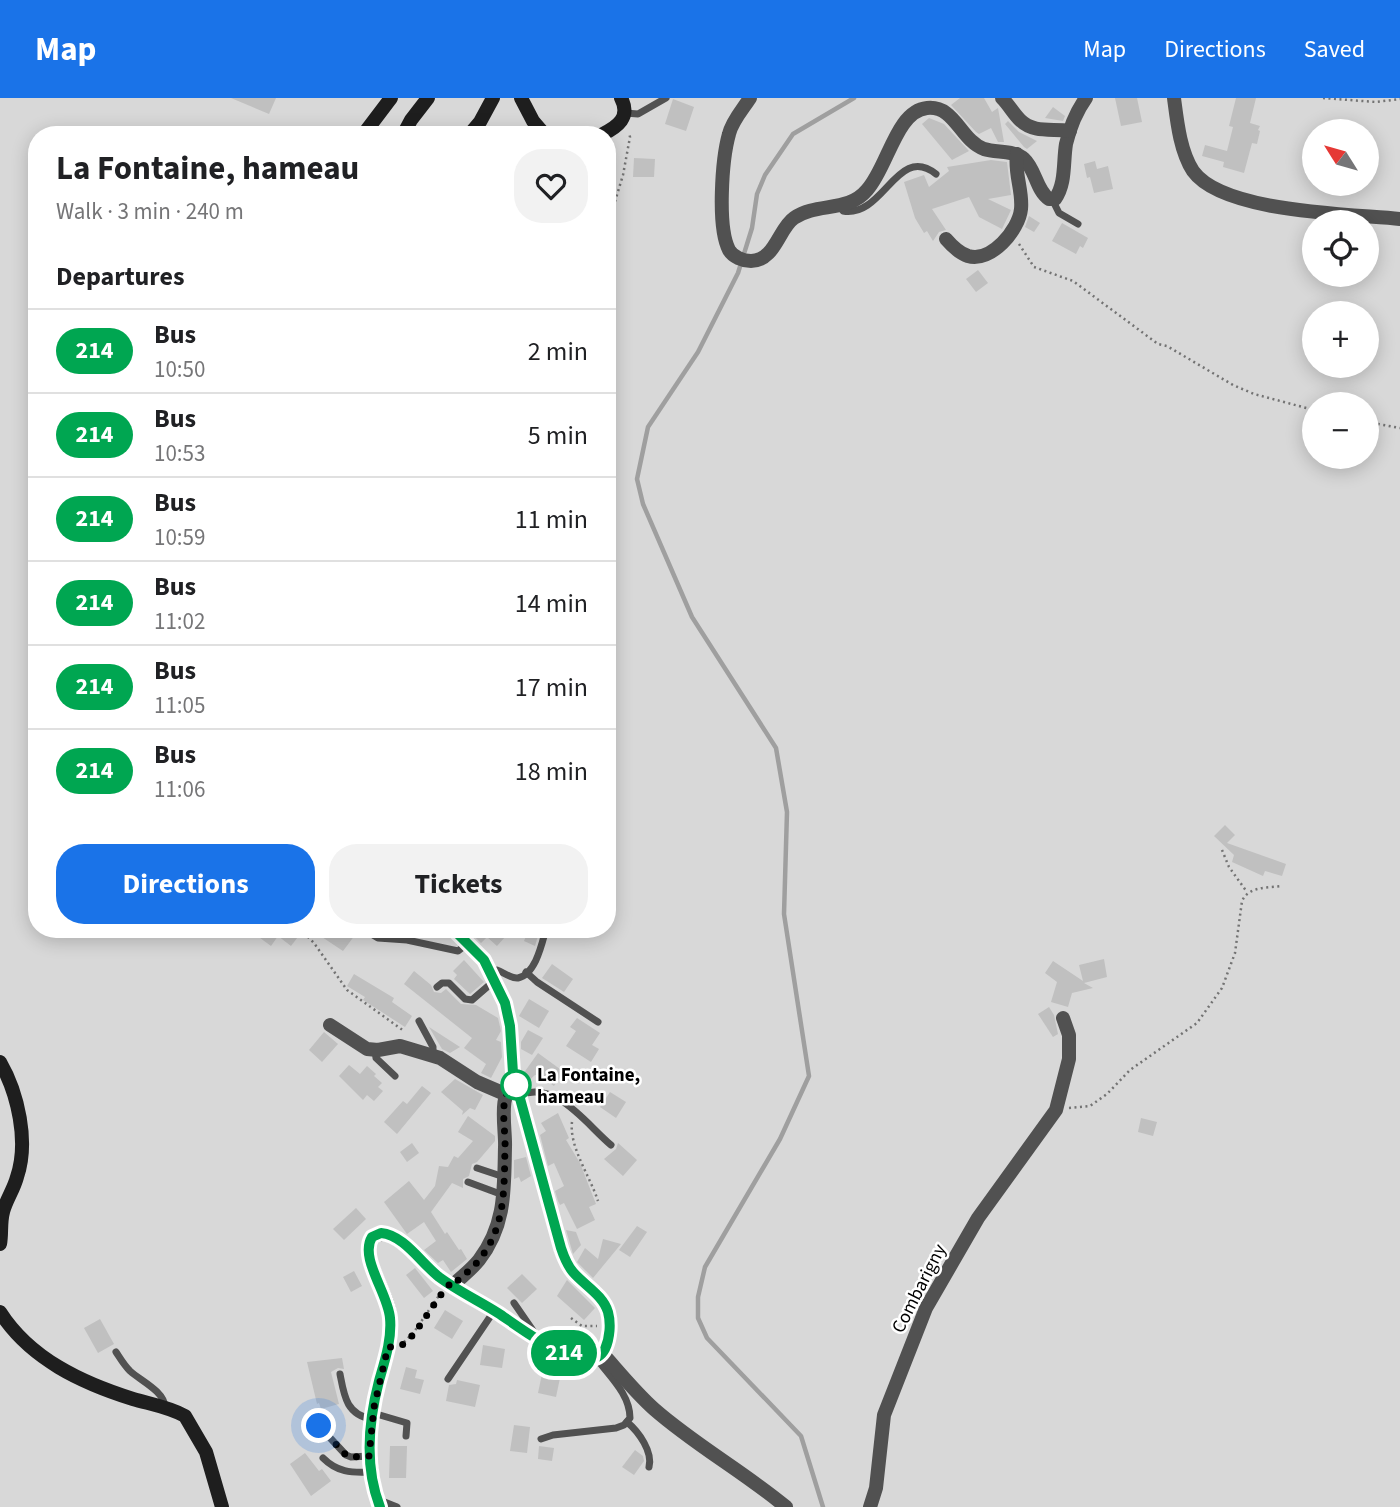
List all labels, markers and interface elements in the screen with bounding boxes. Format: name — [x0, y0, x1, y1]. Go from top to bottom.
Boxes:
text: Map — [35, 26, 96, 73]
text: Map — [1083, 32, 1126, 67]
text: Directions — [1164, 32, 1266, 67]
text: Saved — [1304, 32, 1365, 67]
north arrow — [1302, 119, 1379, 196]
map controls — [1302, 119, 1379, 469]
text: La Fontaine, hameau — [56, 145, 359, 192]
button: heart — [514, 149, 588, 223]
text: Walk · 3 min · 240 m — [56, 195, 244, 228]
button: locate — [1302, 210, 1379, 287]
text: Departures — [56, 258, 184, 295]
button: + — [1302, 301, 1379, 378]
text: Bus — [154, 316, 196, 353]
text: 214 — [75, 333, 114, 368]
text: 2 min — [528, 333, 588, 370]
text: 10:50 — [154, 353, 205, 386]
button: − — [1302, 392, 1379, 469]
text: Bus — [154, 400, 196, 437]
text: 214 — [75, 417, 114, 452]
text: 5 min — [528, 417, 588, 454]
text: 10:53 — [154, 437, 205, 470]
text: Bus — [154, 484, 196, 521]
text: 214 — [75, 501, 114, 536]
text: 11 min — [515, 501, 588, 538]
text: 10:59 — [154, 521, 205, 554]
text: Bus — [154, 568, 196, 605]
text: 214 — [75, 585, 114, 620]
text: 14 min — [515, 585, 588, 622]
text: 11:02 — [154, 605, 205, 638]
text: Bus — [154, 652, 196, 689]
text: 214 — [75, 669, 114, 704]
text: 17 min — [515, 669, 588, 706]
text: 11:05 — [154, 689, 205, 722]
text: Bus — [154, 736, 196, 773]
text: 214 — [75, 753, 114, 788]
text: 18 min — [515, 753, 588, 790]
text: 11:06 — [154, 773, 205, 806]
button: Directions — [56, 844, 315, 924]
button: Tickets — [329, 844, 588, 924]
place label: La Fontaine, hameau — [537, 1062, 640, 1111]
marker: La Fontaine, hameau — [501, 1070, 531, 1100]
street label: Combarigny — [885, 1239, 953, 1338]
line badge: 214 — [524, 1330, 604, 1376]
text: 214 — [545, 1335, 583, 1370]
your location — [301, 1408, 336, 1443]

